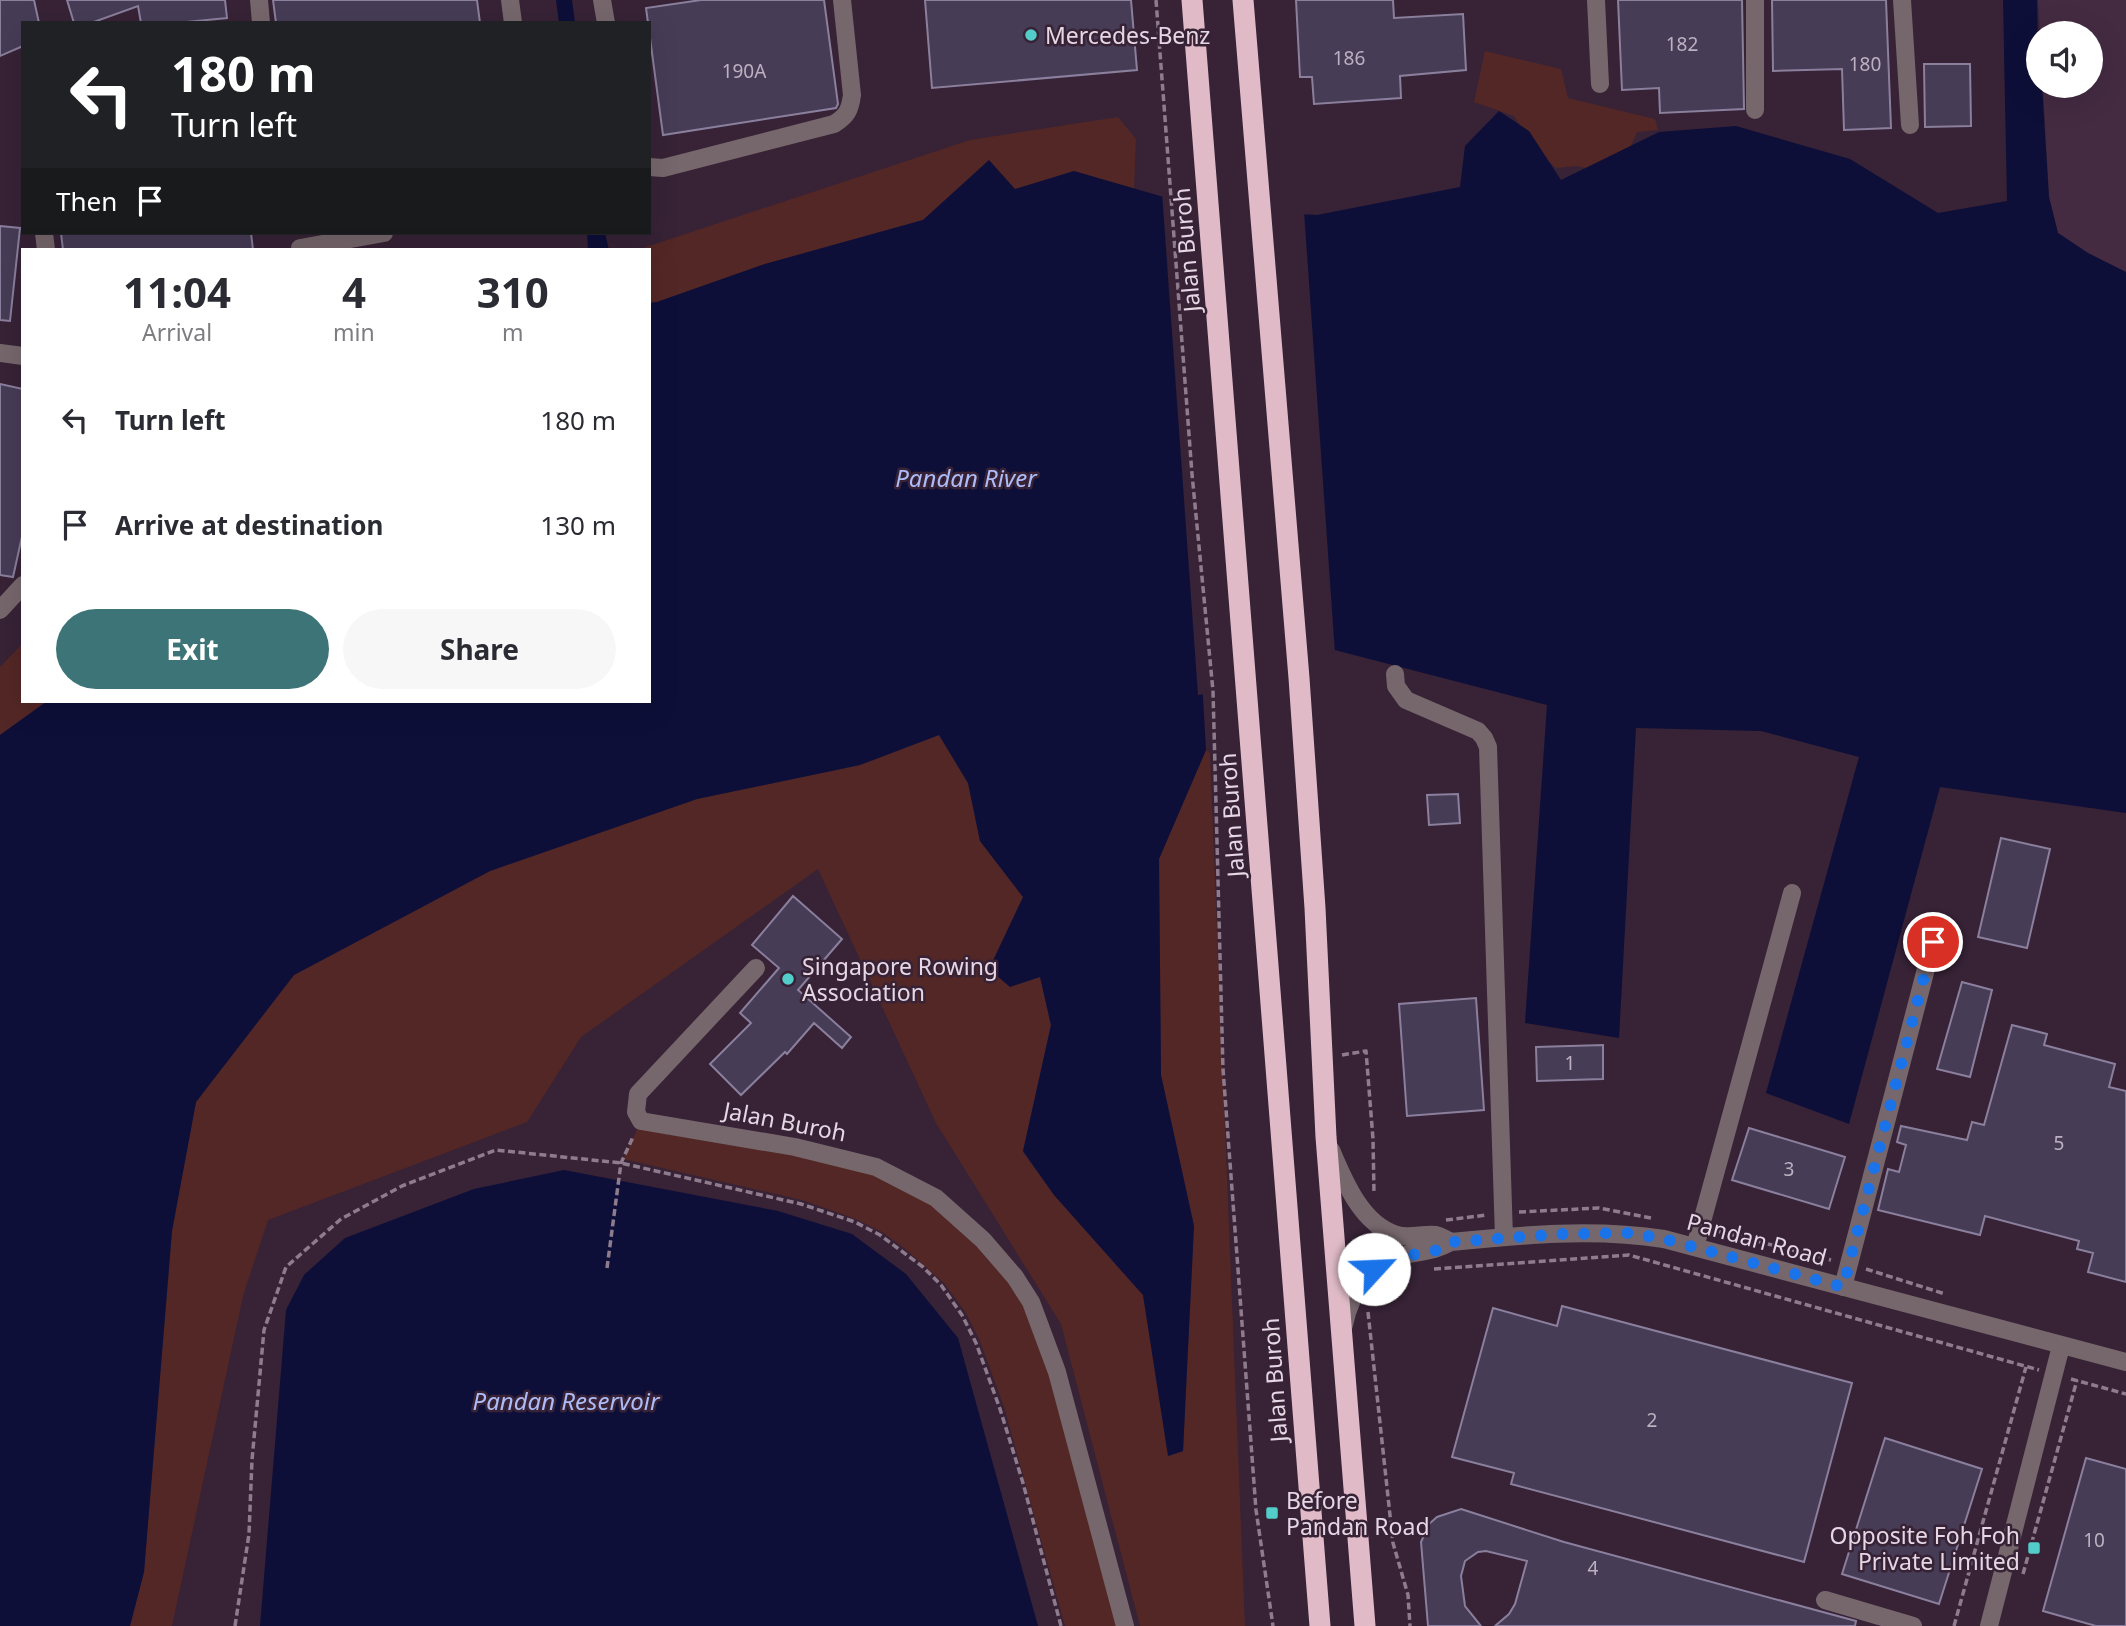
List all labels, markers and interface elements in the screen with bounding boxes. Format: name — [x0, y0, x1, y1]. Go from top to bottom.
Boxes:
place label: Mercedes-Benz — [1045, 19, 1210, 51]
map controls — [2026, 21, 2103, 98]
button: sound — [2026, 21, 2103, 98]
marker: Mercedes-Benz — [1023, 27, 1039, 43]
house number: 182 — [1666, 31, 1698, 57]
text: 180 m — [171, 40, 316, 106]
house number: 186 — [1333, 45, 1365, 71]
icon: left — [56, 49, 147, 140]
house number: 180 — [1849, 51, 1881, 77]
house number: 190A — [722, 58, 767, 84]
text: Turn left — [171, 103, 297, 146]
icon: arrive — [131, 182, 169, 220]
text: Then — [56, 183, 117, 219]
street label: Jalan Buroh — [1165, 187, 1208, 315]
text: 11:04 — [123, 263, 231, 320]
text: 4 — [342, 263, 366, 320]
text: 310 — [477, 263, 549, 320]
text: Arrival — [142, 316, 212, 348]
text: min — [333, 316, 375, 348]
text: m — [502, 316, 524, 348]
icon: left — [56, 401, 94, 439]
text: Turn left — [115, 402, 226, 438]
text: 180 m — [540, 402, 616, 438]
water label: Pandan River — [895, 461, 1038, 494]
icon: arrive — [56, 506, 94, 544]
text: Arrive at destination — [115, 507, 384, 543]
text: 130 m — [540, 507, 616, 543]
button: Exit — [56, 609, 329, 689]
button: Share — [343, 609, 616, 689]
street label: Jalan Buroh — [1211, 752, 1251, 880]
pin — [1903, 912, 1963, 972]
icon: arrive — [1914, 923, 1952, 961]
place label: Singapore Rowing Association — [802, 950, 998, 1008]
marker: Singapore Rowing Association — [780, 971, 796, 987]
house number: 1 — [1565, 1050, 1575, 1076]
street label: Jalan Buroh — [719, 1093, 849, 1149]
house number: 5 — [2054, 1130, 2064, 1156]
house number: 3 — [1784, 1156, 1794, 1182]
street label: Pandan Road — [1684, 1205, 1830, 1273]
position arrow — [1337, 1232, 1411, 1306]
street label: Jalan Buroh — [1254, 1317, 1294, 1445]
water label: Pandan Reservoir — [473, 1384, 661, 1417]
house number: 2 — [1647, 1407, 1657, 1433]
place label: Before Pandan Road — [1286, 1484, 1430, 1542]
marker: Before Pandan Road — [1264, 1505, 1280, 1521]
place label: Opposite Foh Foh Private Limited — [1830, 1519, 2020, 1577]
house number: 10 — [2083, 1527, 2105, 1553]
marker: Opposite Foh Foh Private Limited — [2026, 1540, 2042, 1556]
house number: 4 — [1588, 1555, 1599, 1581]

